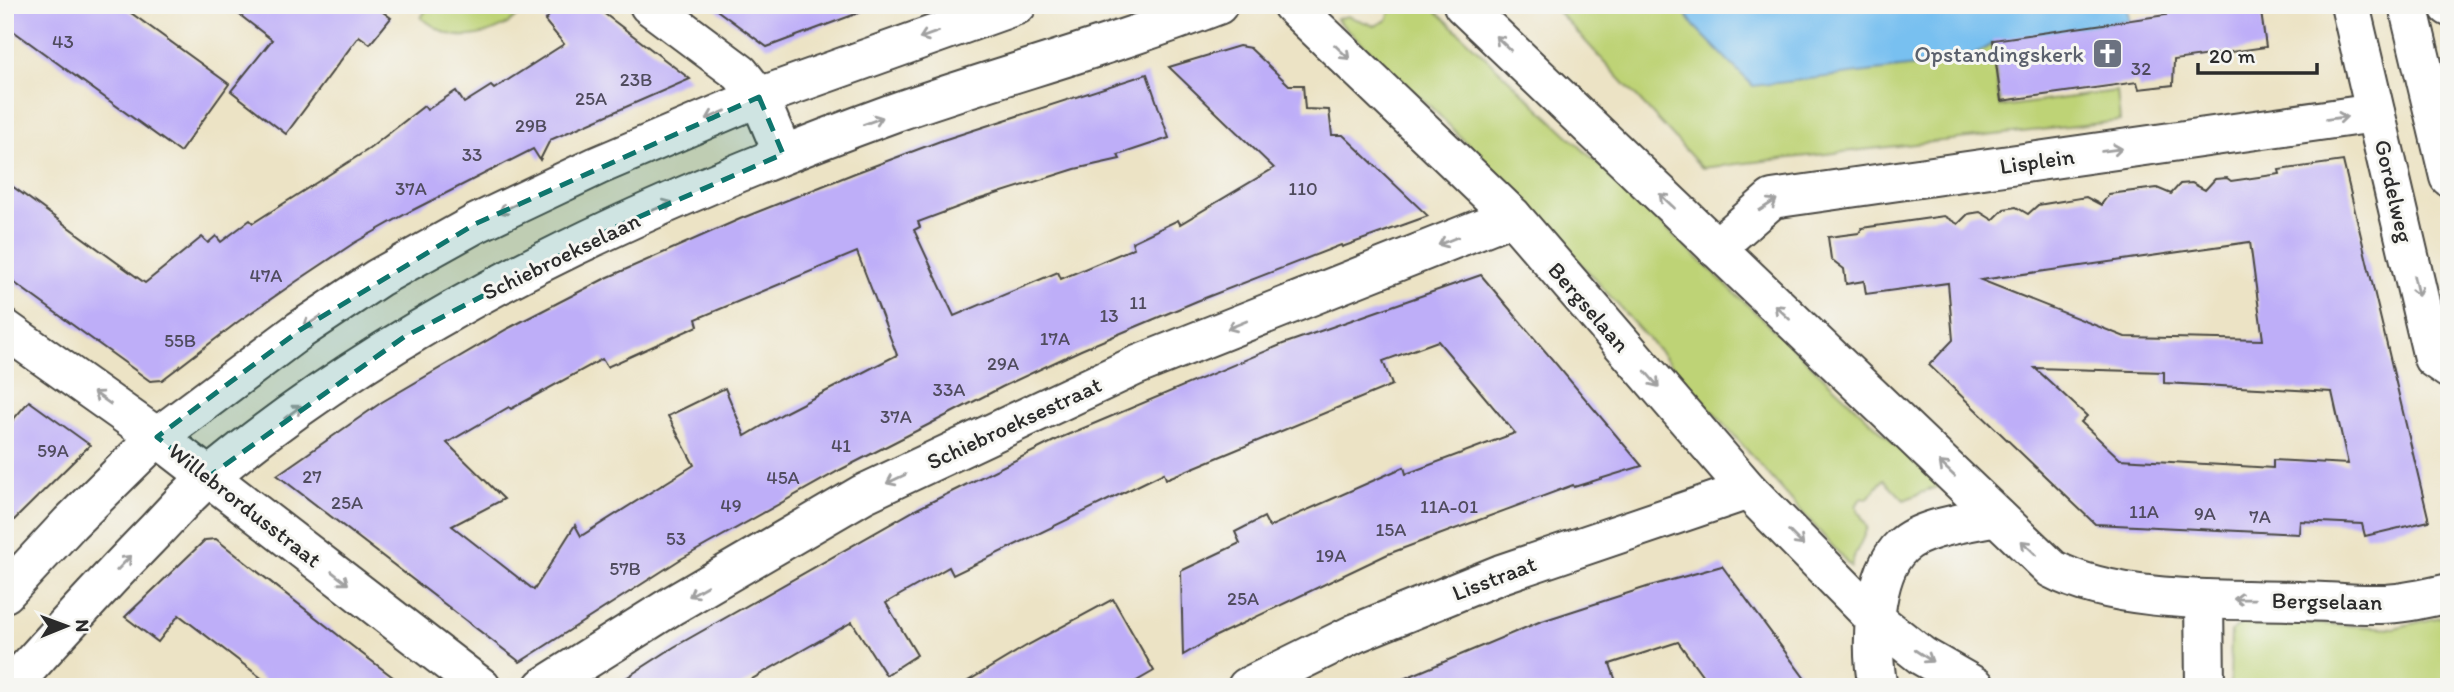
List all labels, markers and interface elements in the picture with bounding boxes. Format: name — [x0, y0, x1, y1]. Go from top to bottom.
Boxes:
house number: 43 — [52, 30, 74, 53]
one-way arrow — [919, 30, 941, 43]
scale bar — [2198, 32, 2318, 76]
one-way arrow — [1495, 35, 1512, 52]
church icon: Opstandingskerk — [2090, 37, 2124, 71]
place label: Opstandingskerk — [1914, 40, 2084, 68]
text: 20 m — [2209, 43, 2256, 68]
one-way arrow — [1333, 44, 1350, 61]
house number: 32 — [2131, 57, 2151, 80]
house number: 23B — [620, 68, 652, 91]
house number: 25A — [575, 87, 607, 110]
one-way arrow — [706, 109, 727, 122]
one-way arrow — [2326, 112, 2348, 125]
one-way arrow — [862, 113, 884, 126]
house number: 29B — [515, 114, 547, 137]
street label: Gordelweg — [2369, 137, 2420, 246]
street label: Lisplein — [1998, 142, 2076, 180]
house number: 33 — [462, 143, 482, 166]
one-way arrow — [2100, 144, 2123, 157]
house number: 37A — [395, 177, 427, 200]
house number: 110 — [1288, 177, 1318, 200]
one-way arrow — [1659, 192, 1676, 209]
one-way arrow — [1758, 197, 1777, 212]
one-way arrow — [651, 199, 673, 212]
one-way arrow — [498, 202, 520, 215]
street label: Schiebroekselaan — [478, 206, 644, 306]
one-way arrow — [1438, 236, 1460, 249]
street label: Bergselaan — [1542, 256, 1636, 358]
house number: 47A — [249, 264, 283, 287]
one-way arrow — [2410, 274, 2424, 297]
house number: 11 — [1129, 291, 1147, 314]
one-way arrow — [1774, 303, 1791, 320]
house number: 13 — [1099, 304, 1119, 327]
one-way arrow — [303, 315, 322, 329]
one-way arrow — [1226, 320, 1248, 333]
house number: 17A — [1040, 327, 1070, 350]
house number: 55B — [164, 329, 196, 352]
house number: 29A — [987, 352, 1019, 375]
street label: Schiebroeksestraat — [922, 370, 1106, 476]
one-way arrow — [1644, 370, 1660, 388]
house number: 33A — [933, 378, 965, 401]
one-way arrow — [93, 391, 112, 405]
one-way arrow — [284, 404, 302, 419]
house number: 37A — [880, 405, 912, 428]
house number: 41 — [831, 434, 851, 457]
street label: Willebrordusstraat — [163, 437, 327, 574]
house number: 59A — [37, 439, 69, 462]
one-way arrow — [1938, 461, 1955, 478]
house number: 27 — [302, 465, 322, 488]
house number: 45A — [766, 466, 800, 489]
one-way arrow — [886, 473, 907, 486]
house number: 25A — [331, 491, 363, 514]
house number: 49 — [720, 494, 742, 517]
house number: 11A-01 — [1420, 495, 1478, 518]
house number: 11A — [2129, 500, 2159, 523]
house number: 9A — [2194, 502, 2216, 525]
house number: 7A — [2249, 505, 2271, 528]
house number: 15A — [1376, 518, 1406, 541]
house number: 53 — [666, 527, 686, 550]
one-way arrow — [1787, 530, 1804, 547]
one-way arrow — [2021, 539, 2038, 556]
house number: 19A — [1316, 544, 1346, 567]
street label: Lisstraat — [1448, 549, 1540, 607]
one-way arrow — [115, 555, 132, 572]
house number: 57B — [609, 557, 641, 580]
one-way arrow — [330, 571, 349, 586]
one-way arrow — [688, 584, 708, 598]
street label: Bergselaan — [2271, 586, 2383, 616]
house number: 25A — [1227, 587, 1259, 610]
north arrow — [32, 590, 102, 660]
one-way arrow — [2233, 593, 2256, 606]
text: N — [71, 619, 94, 632]
one-way arrow — [1914, 649, 1933, 663]

